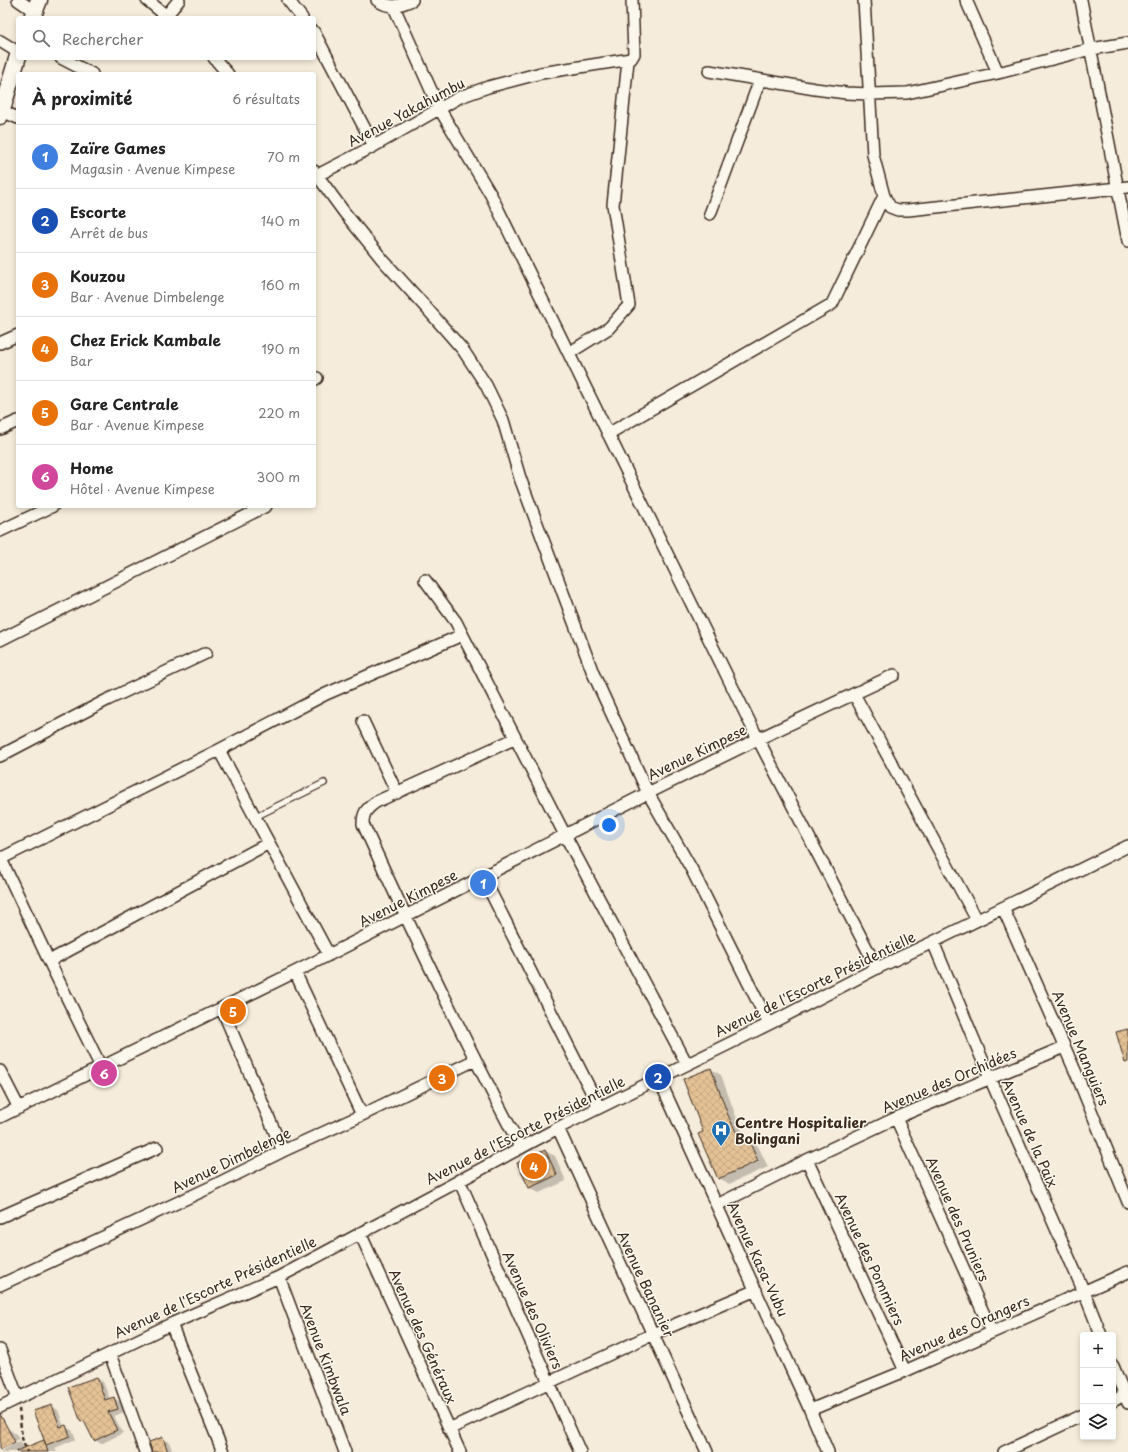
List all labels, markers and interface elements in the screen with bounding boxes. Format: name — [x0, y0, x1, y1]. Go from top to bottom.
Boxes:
search box — [16, 16, 316, 60]
icon: search — [30, 27, 52, 49]
text: Rechercher — [62, 27, 143, 50]
street label: Avenue Yakahumbu — [344, 72, 468, 152]
text: À proximité — [32, 85, 132, 111]
text: 6 résultats — [233, 89, 300, 108]
text: Zaïre Games — [70, 136, 166, 159]
text: 1 — [42, 147, 48, 166]
text: 70 m — [267, 147, 300, 166]
text: Magasin · Avenue Kimpese — [70, 159, 235, 178]
text: Escorte — [70, 200, 126, 223]
text: 2 — [40, 211, 50, 230]
text: 140 m — [261, 211, 300, 230]
text: Arrêt de bus — [70, 223, 148, 242]
text: Kouzou — [70, 264, 125, 287]
text: 3 — [41, 275, 49, 294]
text: 160 m — [261, 275, 300, 294]
text: Bar · Avenue Dimbelenge — [70, 287, 225, 306]
text: Chez Erick Kambale — [70, 328, 221, 351]
text: 4 — [41, 339, 49, 358]
text: 190 m — [261, 339, 300, 358]
text: Bar — [70, 351, 93, 370]
text: Gare Centrale — [70, 392, 179, 415]
text: 5 — [41, 403, 49, 422]
text: 220 m — [258, 403, 300, 422]
text: Bar · Avenue Kimpese — [70, 415, 204, 434]
text: Home — [70, 456, 113, 479]
text: 6 — [40, 467, 50, 486]
text: 300 m — [256, 467, 300, 486]
text: Hôtel · Avenue Kimpese — [70, 479, 215, 498]
street label: Avenue Kimpese — [644, 719, 750, 785]
your location — [599, 815, 619, 835]
street label: Avenue Kimpese — [355, 864, 461, 932]
pin: 1 — [470, 868, 496, 898]
street label: Avenue de l'Escorte Présidentielle — [711, 926, 919, 1042]
street label: Avenue Manguiers — [1047, 987, 1115, 1109]
pin: 5 — [220, 996, 246, 1026]
street label: Avenue des Orchidées — [878, 1042, 1020, 1118]
pin: 6 — [91, 1058, 117, 1088]
pin: 2 — [645, 1062, 671, 1092]
pin: 3 — [429, 1063, 455, 1093]
street label: Avenue de l'Escorte Présidentielle — [422, 1070, 629, 1190]
street label: Avenue de la Paix — [997, 1076, 1063, 1190]
place label: Centre Hospitalier Bolingani — [735, 1112, 867, 1149]
hospital icon: Centre Hospitalier Bolingani — [710, 1119, 732, 1147]
street label: Avenue Dimbelenge — [168, 1122, 294, 1198]
pin: 4 — [521, 1151, 547, 1181]
street label: Avenue des Pruniers — [921, 1153, 995, 1285]
street label: Avenue des Pommiers — [830, 1189, 910, 1329]
street label: Avenue Kasa-Vubu — [722, 1198, 794, 1320]
street label: Avenue Bananier — [612, 1227, 680, 1341]
street label: Avenue de l'Escorte Présidentielle — [110, 1231, 320, 1343]
street label: Avenue des Oliviers — [498, 1248, 568, 1372]
street label: Avenue des Généraux — [384, 1265, 462, 1407]
street label: Avenue des Orangers — [895, 1290, 1033, 1366]
street label: Avenue Kimbwala — [295, 1300, 357, 1418]
map controls — [1080, 1332, 1116, 1440]
button: + — [1080, 1332, 1116, 1368]
button: − — [1080, 1368, 1116, 1404]
button: layers — [1080, 1404, 1116, 1440]

